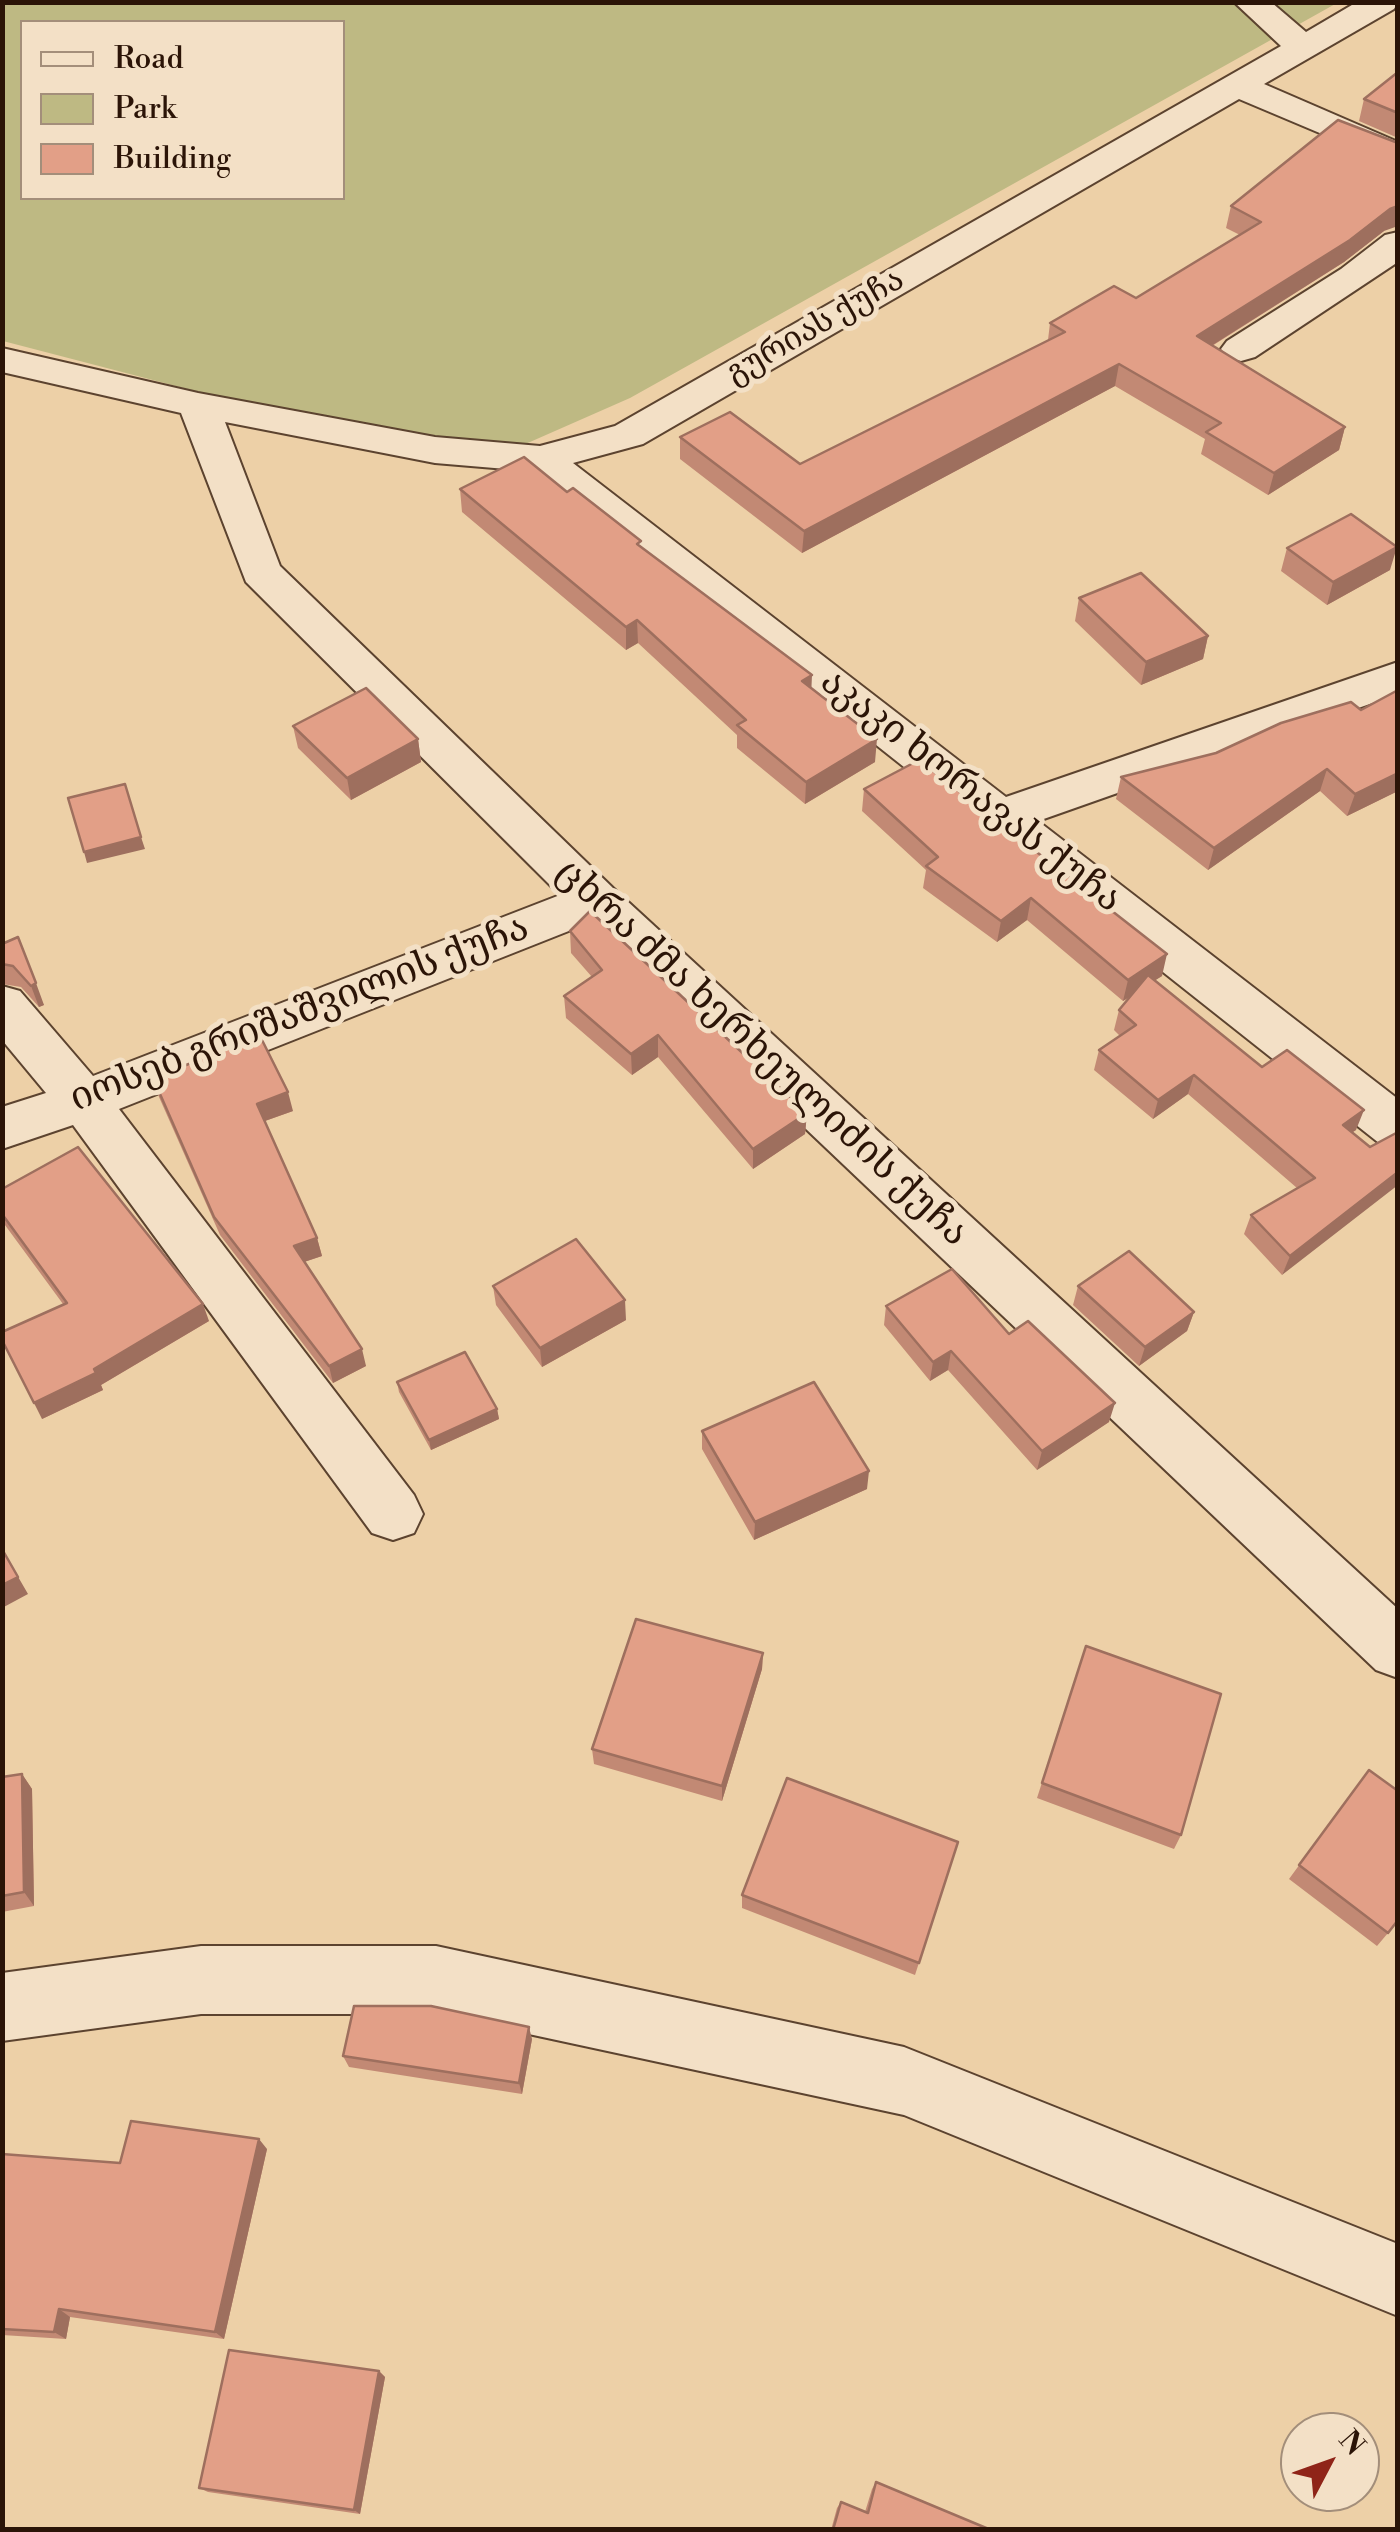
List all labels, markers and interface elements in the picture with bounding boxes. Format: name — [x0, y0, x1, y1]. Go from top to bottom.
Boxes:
legend — [20, 20, 345, 200]
text: Road — [114, 40, 184, 78]
text: Park — [114, 90, 176, 128]
text: Building — [114, 140, 231, 178]
street label: გურიას ქუჩა — [720, 262, 912, 394]
street label: აკაკი ხორავას ქუჩა — [810, 660, 1130, 924]
street label: ცხრა ძმა ხერხეულიძის ქუჩა — [545, 851, 977, 1257]
street label: იოსებ გრიშაშვილის ქუჩა — [64, 906, 536, 1124]
north arrow — [1280, 2412, 1380, 2512]
text: N — [1331, 2423, 1372, 2463]

